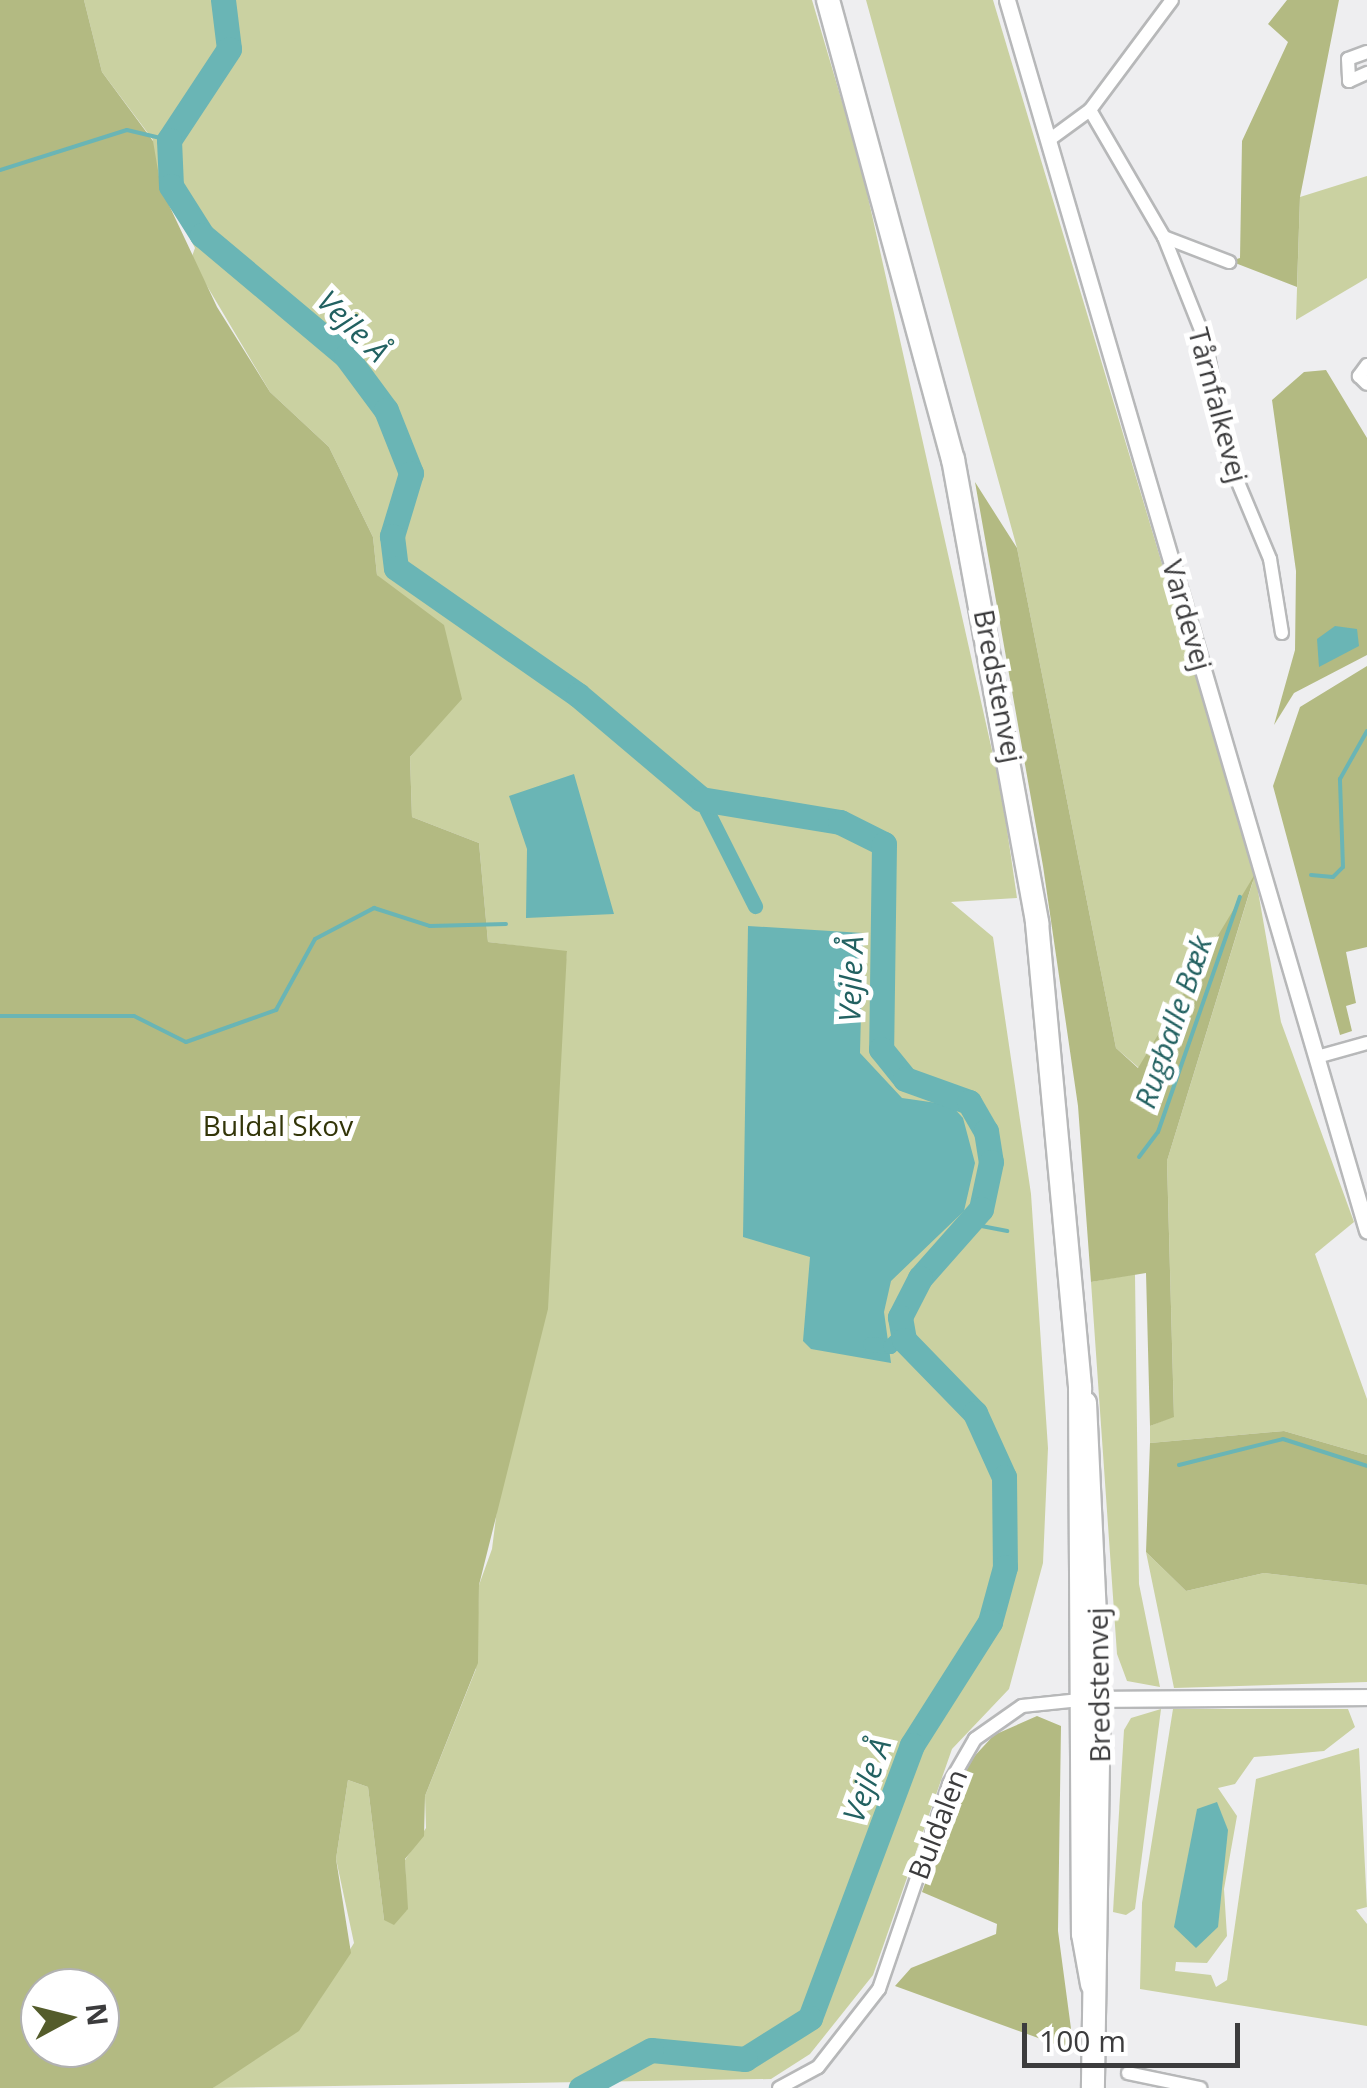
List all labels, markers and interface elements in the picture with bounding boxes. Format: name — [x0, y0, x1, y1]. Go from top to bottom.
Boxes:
water label: Vejle Å — [310, 283, 396, 369]
street label: Tårnfalkevej — [1182, 324, 1256, 486]
street label: Vardevej — [1156, 556, 1220, 674]
street label: Bredstenvej — [968, 607, 1030, 765]
water label: Rugballe Bæk — [1127, 931, 1219, 1113]
water label: Vejle Å — [832, 935, 870, 1023]
park label: Buldal Skov — [203, 1108, 353, 1142]
street label: Bredstenvej — [1080, 1607, 1116, 1763]
water label: Vejle Å — [835, 1733, 899, 1827]
street label: Buldalen — [901, 1764, 973, 1884]
north arrow — [20, 1968, 120, 2068]
text: N — [78, 2001, 118, 2028]
scale bar — [1027, 2003, 1244, 2065]
text: 100 m — [1039, 2020, 1126, 2061]

